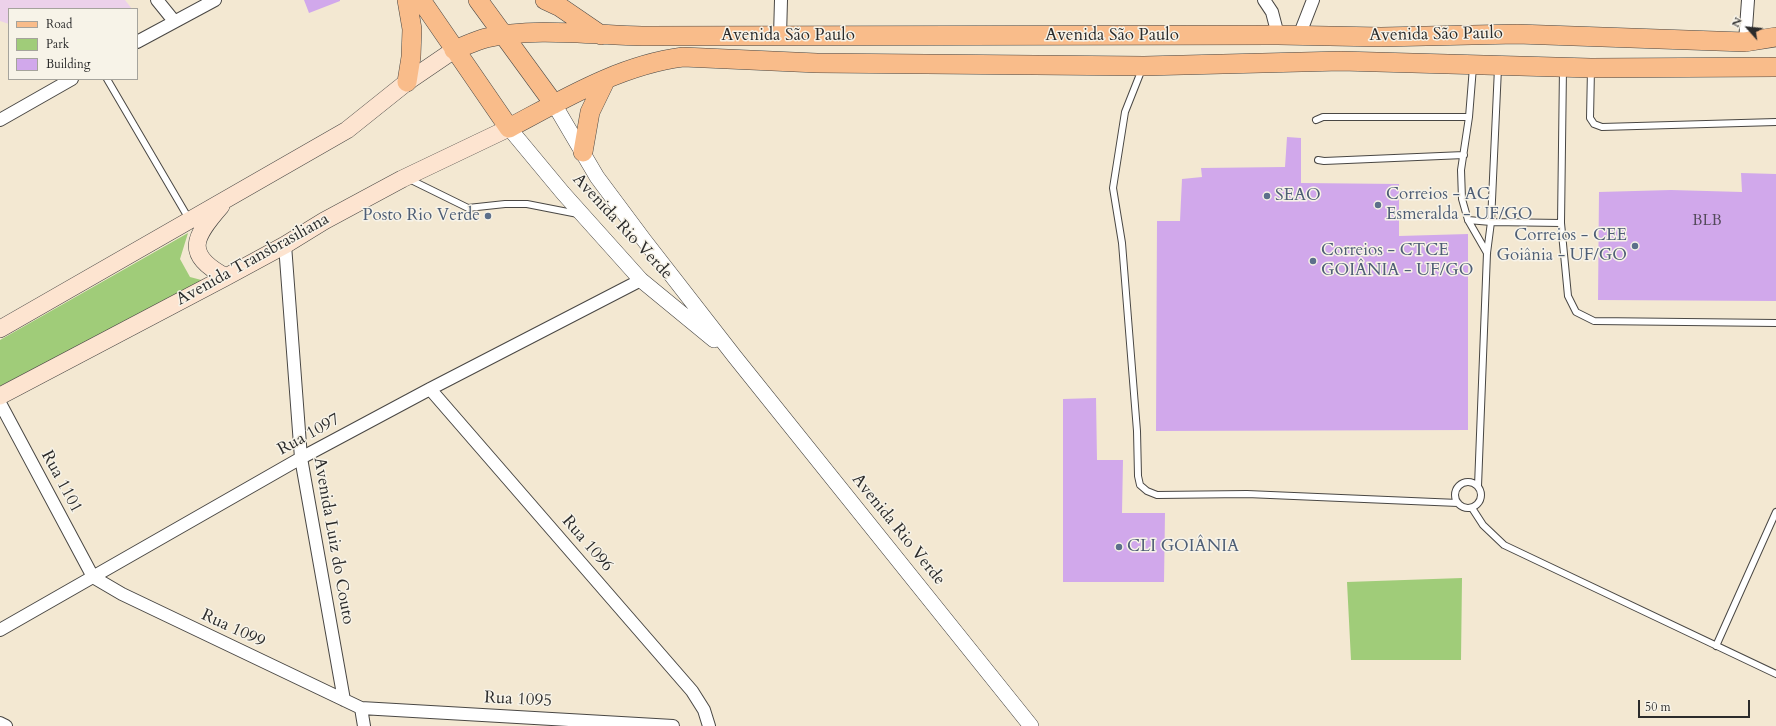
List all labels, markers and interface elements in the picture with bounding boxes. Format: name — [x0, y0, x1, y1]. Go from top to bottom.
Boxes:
legend — [8, 8, 138, 80]
north arrow — [1728, 8, 1768, 48]
text: N — [1728, 15, 1746, 30]
text: Road — [46, 16, 72, 32]
street label: Avenida São Paulo — [1369, 24, 1503, 46]
street label: Avenida São Paulo — [721, 26, 855, 46]
street label: Avenida São Paulo — [1045, 26, 1179, 46]
text: Park — [46, 36, 69, 52]
text: Building — [46, 56, 90, 72]
street label: Avenida Rio Verde — [568, 170, 676, 284]
place label: Correios - AC Esmeralda - UF/GO — [1386, 185, 1532, 225]
place label: SEAO — [1275, 186, 1321, 206]
marker: SEAO — [1262, 191, 1272, 201]
marker: Correios - AC Esmeralda - UF/GO — [1373, 200, 1383, 210]
place label: Posto Rio Verde — [362, 206, 480, 226]
street label: Avenida Transbrasiliana — [173, 209, 333, 311]
marker: Posto Rio Verde — [483, 211, 493, 221]
house number: BLB — [1692, 213, 1722, 231]
place label: Correios - CEE Goiânia - UF/GO — [1497, 226, 1627, 266]
place label: Correios - CTCE GOIÂNIA - UF/GO — [1321, 241, 1473, 281]
marker: Correios - CEE Goiânia - UF/GO — [1630, 241, 1640, 251]
marker: Correios - CTCE GOIÂNIA - UF/GO — [1308, 256, 1318, 266]
street label: Rua 1097 — [274, 410, 344, 460]
street label: Rua 1101 — [36, 447, 86, 517]
street label: Avenida Luiz do Couto — [308, 456, 358, 626]
street label: Avenida Rio Verde — [847, 470, 949, 590]
street label: Rua 1096 — [557, 512, 617, 576]
place label: CLI GOIÂNIA — [1127, 537, 1239, 557]
marker: CLI GOIÂNIA — [1114, 542, 1124, 552]
street label: Rua 1099 — [198, 605, 268, 653]
street label: Rua 1095 — [484, 688, 552, 712]
scale bar — [1640, 692, 1752, 718]
text: 50 m — [1645, 699, 1671, 715]

